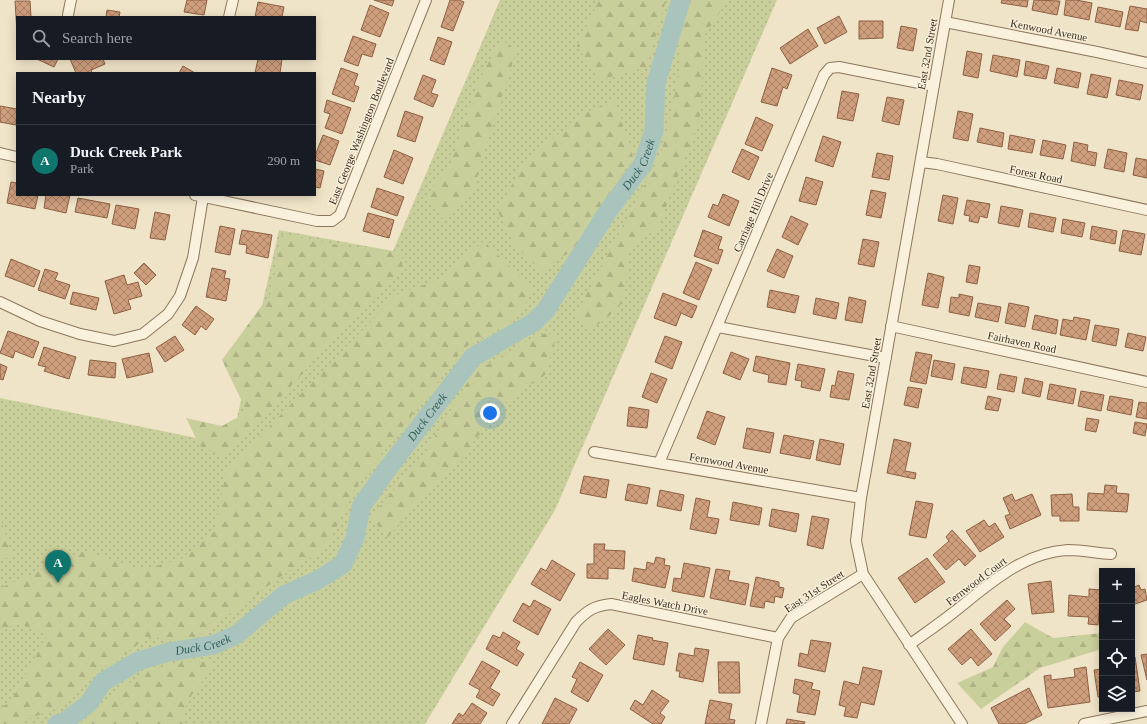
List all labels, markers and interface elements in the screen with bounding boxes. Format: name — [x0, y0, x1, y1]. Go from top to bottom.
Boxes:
search box — [16, 16, 316, 60]
street label: East 32nd Street — [915, 17, 939, 91]
street label: Kenwood Avenue — [1009, 17, 1089, 43]
icon: search — [30, 27, 52, 49]
text: Search here — [62, 30, 132, 46]
street label: East George Washington Boulevard — [326, 55, 396, 206]
text: Nearby — [32, 88, 86, 107]
water label: Duck Creek — [619, 137, 658, 194]
text: Duck Creek Park — [70, 144, 182, 160]
text: A — [40, 153, 50, 168]
text: 290 m — [267, 153, 300, 168]
text: Park — [70, 161, 94, 176]
street label: Forest Road — [1009, 163, 1064, 186]
street label: Carriage Hill Drive — [731, 170, 775, 254]
street label: Fairhaven Road — [987, 329, 1058, 355]
street label: East 32nd Street — [859, 336, 883, 410]
water label: Duck Creek — [404, 390, 450, 445]
your location — [480, 403, 500, 423]
street label: Fernwood Avenue — [688, 450, 770, 476]
pin: A — [45, 550, 71, 583]
street label: Fernwood Court — [943, 554, 1009, 608]
street label: East 31st Street — [782, 567, 846, 615]
map controls — [1099, 568, 1135, 712]
button: + — [1099, 568, 1135, 604]
street label: Eagles Watch Drive — [621, 589, 709, 617]
button: − — [1099, 604, 1135, 640]
water label: Duck Creek — [173, 631, 233, 658]
button: locate — [1099, 640, 1135, 676]
button: layers — [1099, 676, 1135, 712]

